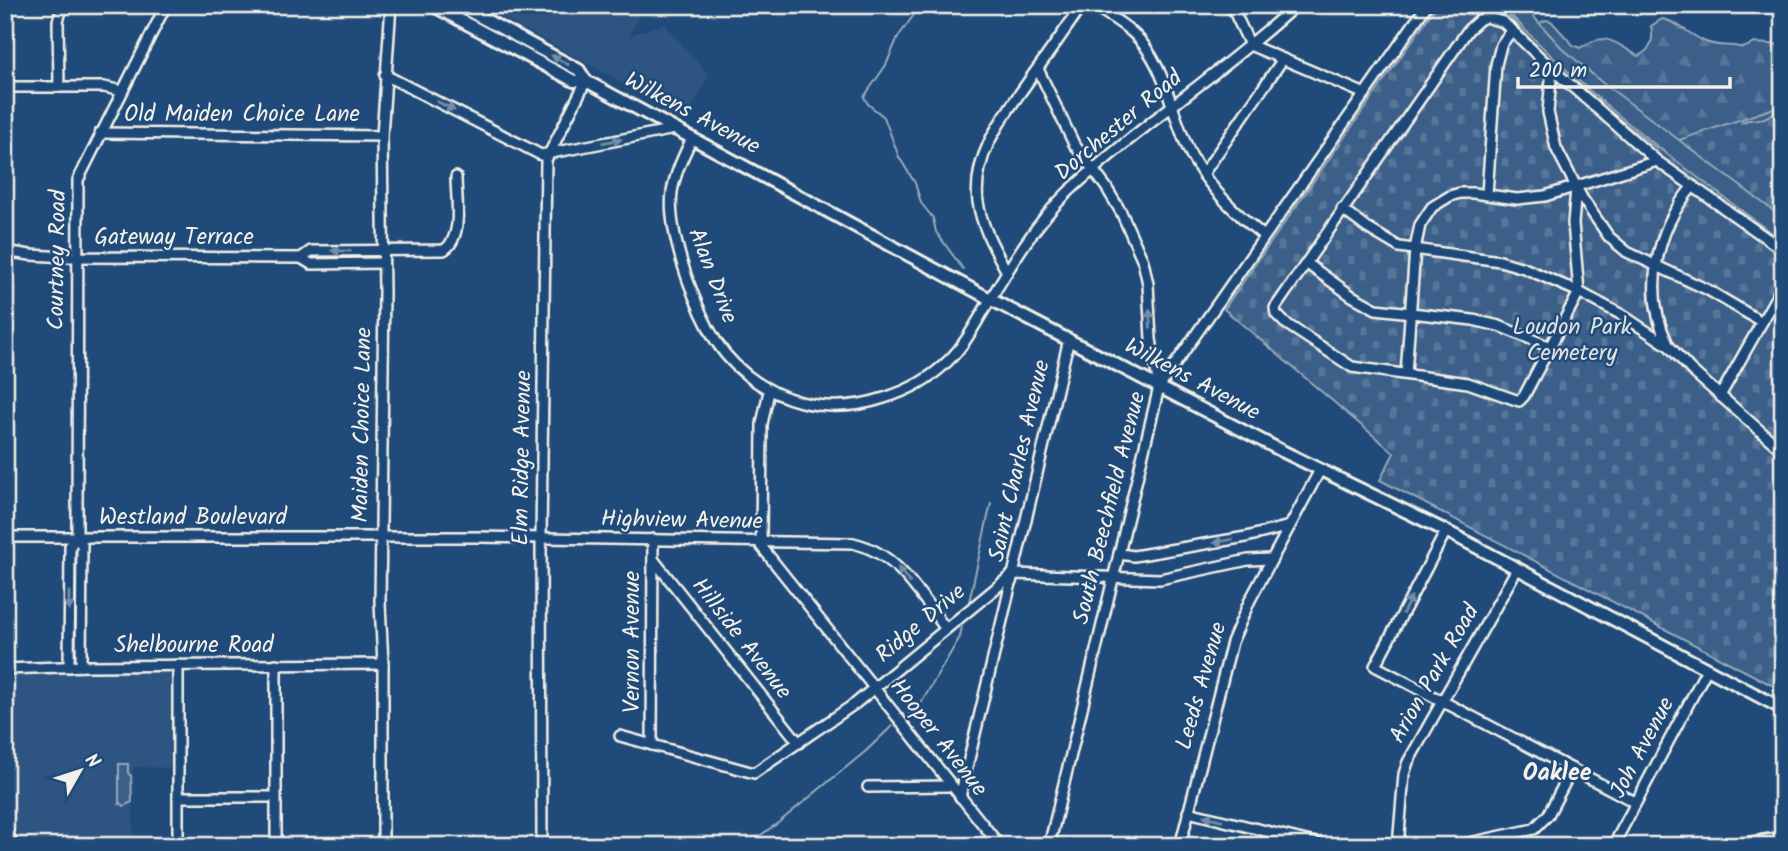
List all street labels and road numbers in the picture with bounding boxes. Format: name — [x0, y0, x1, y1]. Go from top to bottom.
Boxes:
street label: Dorchester Road — [1047, 61, 1191, 190]
street label: Wilkens Avenue — [618, 63, 766, 165]
street label: Old Maiden Choice Lane — [124, 97, 360, 133]
street label: Courtney Road — [39, 189, 77, 331]
street label: Gateway Terrace — [94, 220, 254, 256]
street label: Alan Drive — [677, 223, 747, 329]
street label: Maiden Choice Lane — [343, 327, 383, 523]
street label: Wilkens Avenue — [1118, 329, 1266, 431]
street label: Saint Charles Avenue — [979, 357, 1061, 565]
street label: Elm Ridge Avenue — [503, 370, 543, 546]
street label: South Beechfield Avenue — [1064, 388, 1156, 628]
street label: Westland Boulevard — [99, 500, 288, 536]
street label: Highview Avenue — [601, 502, 763, 540]
street label: Hillside Avenue — [682, 570, 800, 708]
street label: Vernon Avenue — [615, 571, 651, 713]
street label: Ridge Drive — [868, 575, 974, 673]
street label: Arion Park Road — [1380, 597, 1490, 751]
street label: Leeds Avenue — [1167, 618, 1237, 754]
street label: Shelbourne Road — [114, 628, 274, 664]
street label: Hooper Avenue — [880, 671, 996, 805]
street label: Joh Avenue — [1601, 691, 1685, 805]

